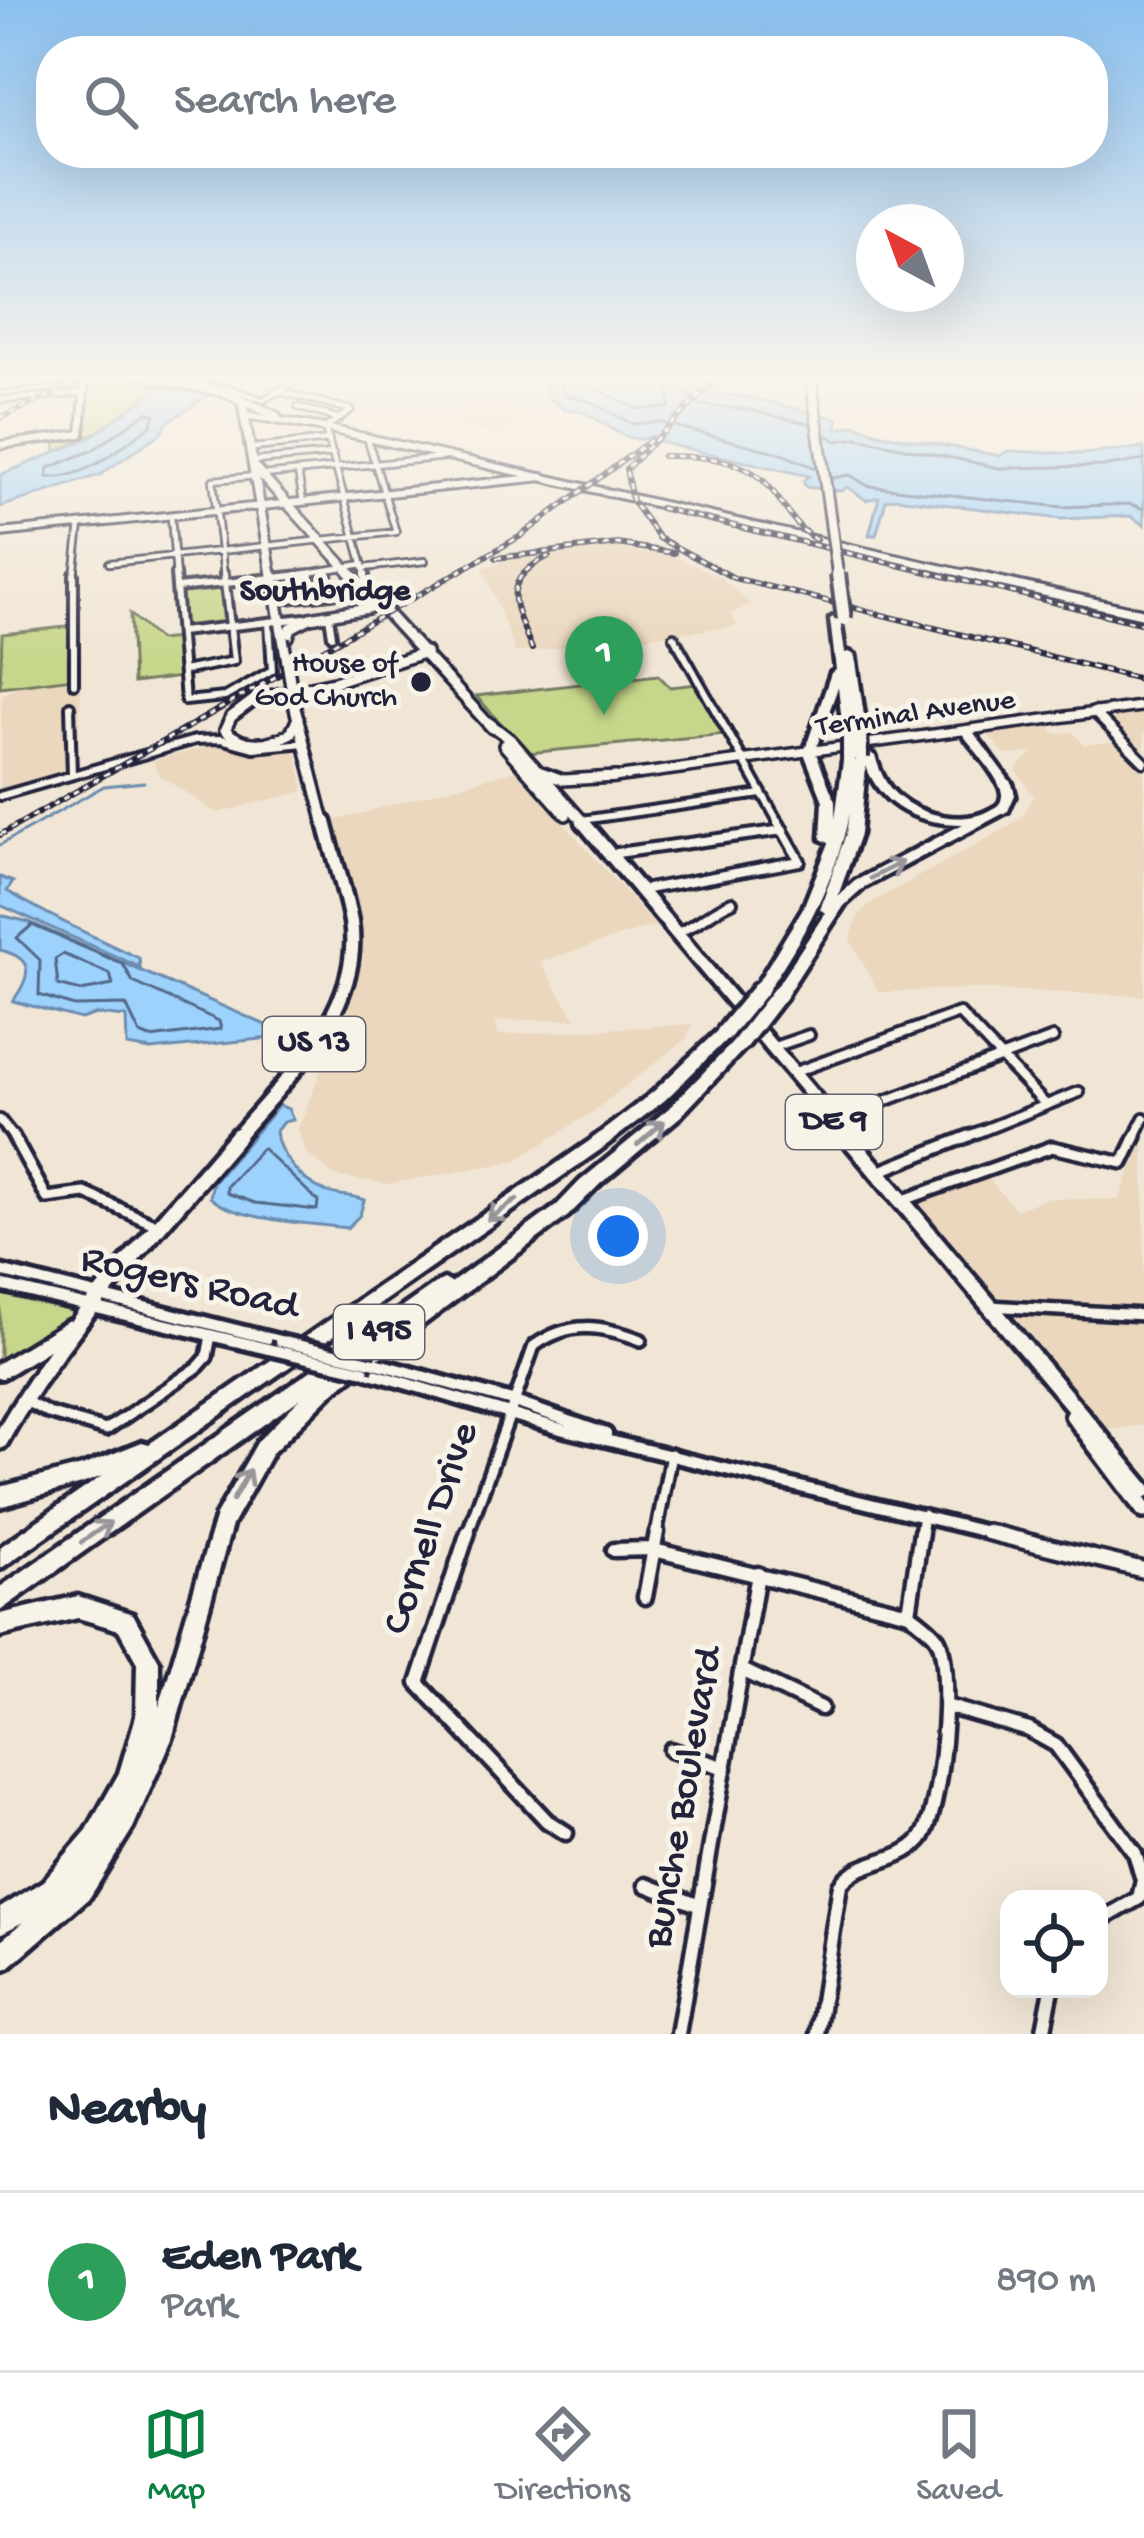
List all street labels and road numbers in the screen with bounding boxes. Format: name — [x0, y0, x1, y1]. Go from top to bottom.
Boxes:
street label: Terminal Avenue — [812, 684, 1018, 747]
road number: US 13 — [263, 1017, 365, 1071]
road number: DE 9 — [786, 1095, 882, 1149]
street label: Rogers Road — [76, 1236, 306, 1335]
road number: I 495 — [334, 1305, 424, 1359]
street label: Cornell Drive — [374, 1415, 493, 1641]
street label: Bunche Boulevard — [635, 1640, 737, 1953]

